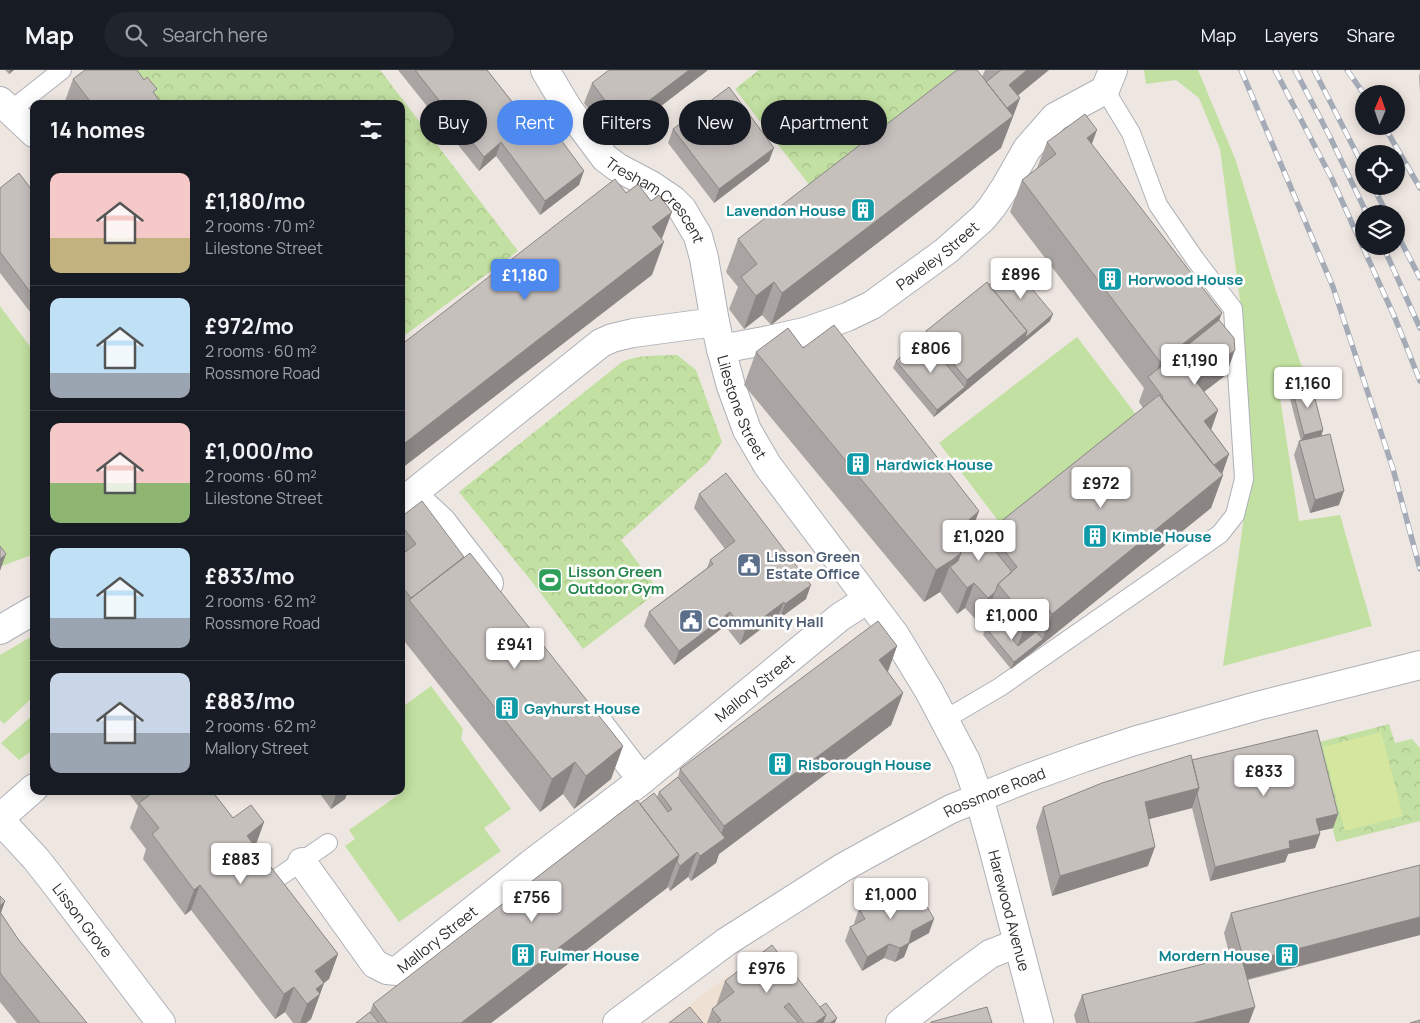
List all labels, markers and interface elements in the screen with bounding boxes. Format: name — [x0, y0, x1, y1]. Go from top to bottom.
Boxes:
search box — [104, 12, 454, 57]
text: Map — [25, 18, 74, 51]
icon: search — [122, 21, 150, 49]
text: Search here — [162, 22, 268, 48]
text: Map — [1201, 23, 1236, 47]
text: Layers — [1264, 23, 1318, 47]
text: Share — [1346, 23, 1395, 47]
north arrow — [1355, 85, 1405, 135]
map controls — [1355, 85, 1405, 255]
chip: Buy — [420, 100, 487, 145]
chip: Rent — [497, 100, 573, 145]
chip: Filters — [583, 100, 669, 145]
chip: New — [679, 100, 751, 145]
chip: Apartment — [761, 100, 887, 145]
text: 14 homes — [50, 116, 145, 144]
icon: filters — [357, 116, 385, 144]
button: locate — [1355, 145, 1405, 195]
street label: Tresham Crescent — [602, 152, 710, 245]
text: £1,180/mo — [205, 187, 305, 215]
icon: home — [90, 193, 150, 253]
building icon: Lavendon House — [850, 197, 876, 223]
place label: Lavendon House — [726, 200, 846, 221]
button: layers — [1355, 205, 1405, 255]
text: 2 rooms · 70 m² — [205, 215, 315, 237]
street label: Paveley Street — [892, 216, 983, 295]
text: Lilestone Street — [205, 237, 323, 259]
pin: £1,180 — [484, 258, 566, 301]
pin: £896 — [991, 258, 1051, 300]
text: £896 — [1002, 263, 1040, 285]
text: £1,180 — [502, 264, 548, 286]
building icon: Horwood House — [1097, 266, 1123, 292]
place label: Horwood House — [1128, 269, 1243, 290]
text: £972/mo — [205, 312, 294, 340]
icon: home — [90, 318, 150, 378]
pin: £806 — [901, 332, 961, 374]
text: £806 — [911, 337, 951, 359]
text: 2 rooms · 60 m² — [205, 340, 317, 362]
pin: £1,190 — [1154, 344, 1236, 386]
text: £1,190 — [1172, 349, 1218, 371]
street label: Lilestone Street — [713, 352, 772, 463]
text: Rossmore Road — [205, 362, 320, 384]
pin: £1,160 — [1267, 366, 1349, 409]
text: £1,160 — [1285, 372, 1331, 394]
text: £1,000/mo — [205, 437, 313, 465]
icon: home — [90, 443, 150, 503]
building icon: Hardwick House — [845, 451, 871, 477]
place label: Hardwick House — [876, 454, 993, 475]
text: 2 rooms · 60 m² — [205, 465, 317, 487]
pin: £972 — [1071, 466, 1131, 509]
text: £972 — [1082, 472, 1120, 494]
text: Lilestone Street — [205, 487, 323, 509]
pin: £1,020 — [938, 520, 1020, 562]
building icon: Kimble House — [1082, 523, 1108, 549]
text: £1,020 — [954, 525, 1004, 547]
place label: Kimble House — [1112, 526, 1212, 547]
place label: Lisson Green Estate Office — [766, 546, 860, 584]
public building icon: Lisson Green Estate Office — [736, 552, 762, 578]
place label: Lisson Green Outdoor Gym — [568, 561, 664, 599]
text: £833/mo — [205, 562, 294, 590]
sports icon: Lisson Green Outdoor Gym — [537, 567, 563, 593]
icon: home — [90, 568, 150, 628]
text: 2 rooms · 62 m² — [205, 590, 316, 612]
pin: £1,000 — [971, 598, 1053, 641]
text: £1,000 — [986, 604, 1038, 626]
public building icon: Community Hall — [678, 608, 704, 634]
place label: Community Hall — [708, 611, 824, 632]
text: Rossmore Road — [205, 612, 320, 634]
pin: £941 — [485, 628, 545, 670]
text: £941 — [497, 633, 533, 655]
street label: Mallory Street — [710, 649, 798, 727]
text: £883/mo — [205, 687, 295, 715]
icon: home — [90, 693, 150, 753]
building icon: Gayhurst House — [494, 695, 520, 721]
place label: Gayhurst House — [524, 698, 640, 719]
text: 2 rooms · 62 m² — [205, 715, 316, 737]
text: Mallory Street — [205, 737, 309, 759]
building icon: Risborough House — [767, 751, 793, 777]
place label: Risborough House — [798, 754, 931, 775]
pin: £833 — [1234, 754, 1294, 797]
text: £833 — [1245, 760, 1283, 782]
street label: Rossmore Road — [939, 762, 1048, 822]
pin: £883 — [211, 842, 271, 885]
text: £883 — [222, 848, 260, 870]
street label: Harewood Avenue — [984, 848, 1036, 974]
street label: Lisson Grove — [48, 878, 118, 962]
pin: £1,000 — [850, 878, 932, 920]
pin: £756 — [502, 880, 562, 923]
text: £1,000 — [865, 883, 917, 905]
text: £756 — [514, 886, 551, 908]
street label: Mallory Street — [392, 901, 481, 978]
building icon: Fulmer House — [510, 942, 536, 968]
building icon: Mordern House — [1274, 942, 1300, 968]
place label: Fulmer House — [540, 945, 639, 966]
place label: Mordern House — [1159, 945, 1270, 966]
pin: £976 — [737, 952, 797, 994]
text: £976 — [748, 957, 786, 979]

